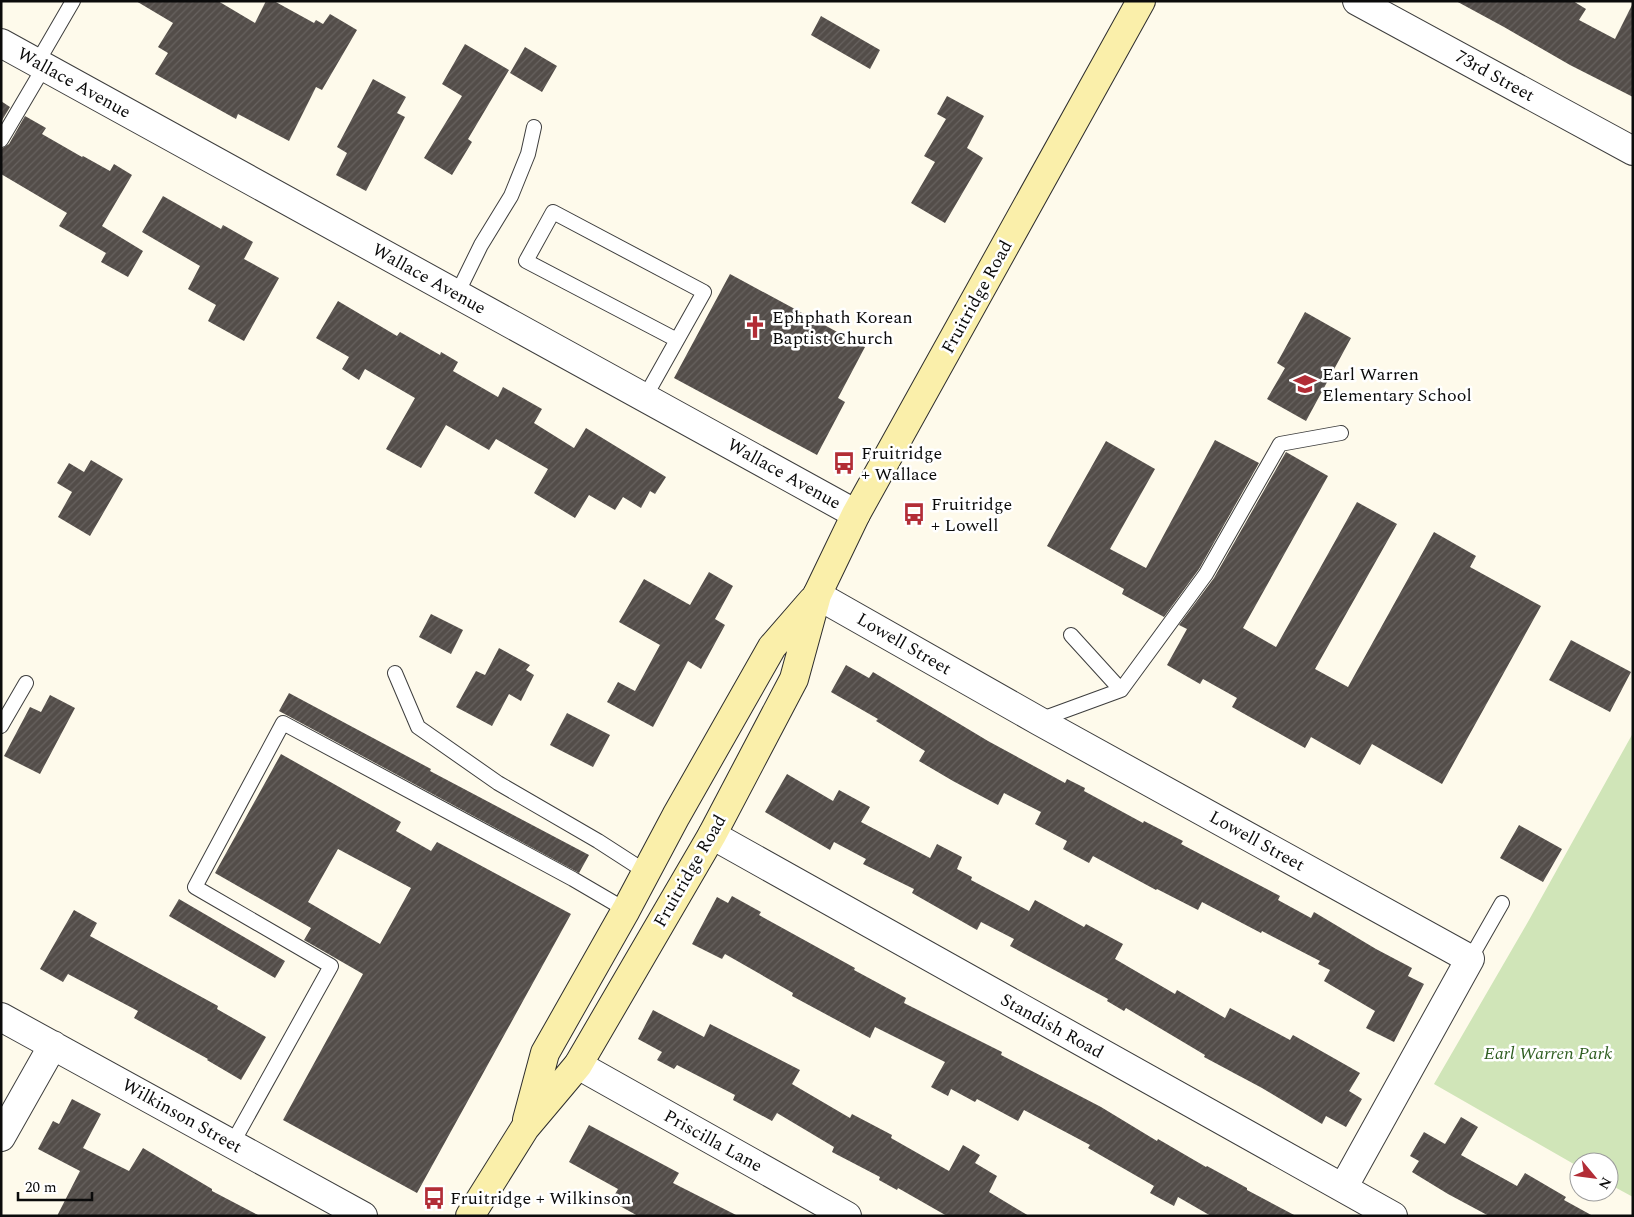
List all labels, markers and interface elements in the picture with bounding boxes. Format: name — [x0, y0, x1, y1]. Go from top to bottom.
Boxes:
street label: Wallace Avenue — [12, 40, 136, 126]
street label: 73rd Street — [1450, 43, 1540, 109]
street label: Fruitridge Road — [935, 235, 1019, 359]
street label: Wallace Avenue — [367, 236, 491, 322]
place label: Ephphath Korean Baptist Church — [772, 304, 913, 352]
church icon: Ephphath Korean Baptist Church — [742, 314, 768, 340]
place label: Earl Warren Elementary School — [1322, 361, 1472, 409]
school or university icon: Earl Warren Elementary School — [1292, 371, 1318, 397]
street label: Wallace Avenue — [722, 431, 846, 517]
place label: Fruitridge + Wallace — [861, 440, 942, 488]
bus stop icon: Fruitridge + Wallace — [831, 450, 857, 476]
place label: Fruitridge + Lowell — [931, 491, 1012, 539]
bus stop icon: Fruitridge + Lowell — [901, 501, 927, 527]
street label: Lowell Street — [851, 606, 957, 682]
street label: Lowell Street — [1204, 804, 1310, 878]
street label: Fruitridge Road — [647, 810, 733, 932]
street label: Standish Road — [995, 986, 1109, 1066]
park label: Earl Warren Park — [1484, 1040, 1613, 1067]
street label: Wilkinson Street — [117, 1072, 247, 1160]
street label: Priscilla Lane — [659, 1103, 767, 1179]
north arrow — [1569, 1152, 1619, 1202]
scale bar — [18, 1170, 91, 1202]
text: N — [1593, 1173, 1617, 1193]
text: 20 m — [25, 1176, 57, 1199]
bus stop icon: Fruitridge + Wilkinson — [421, 1185, 447, 1211]
place label: Fruitridge + Wilkinson — [450, 1185, 631, 1212]

